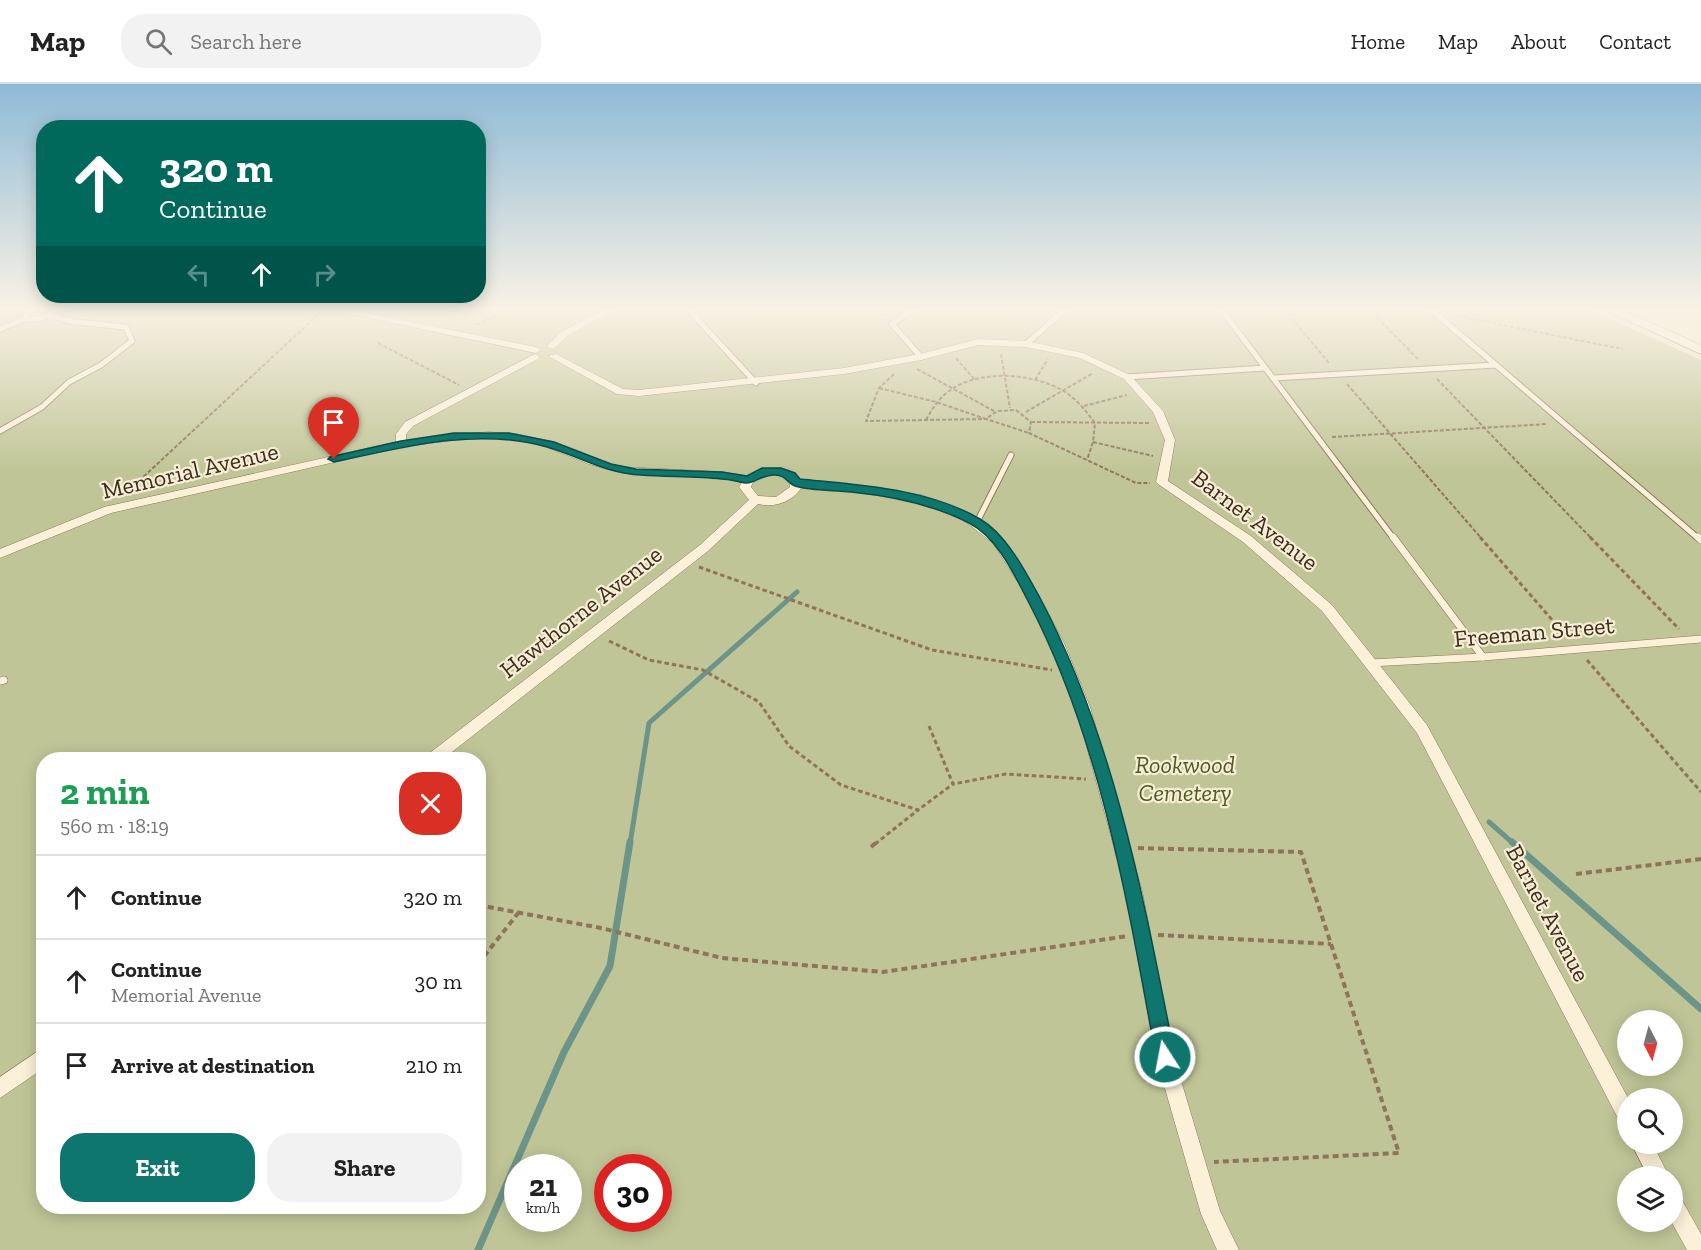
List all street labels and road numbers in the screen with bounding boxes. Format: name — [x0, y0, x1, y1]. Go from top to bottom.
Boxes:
street label: Memorial Avenue — [99, 436, 281, 505]
street label: Barnet Avenue — [1186, 463, 1324, 577]
street label: Hawthorne Avenue — [494, 539, 668, 684]
street label: Freeman Street — [1453, 610, 1615, 653]
street label: Barnet Avenue — [1500, 839, 1597, 986]

